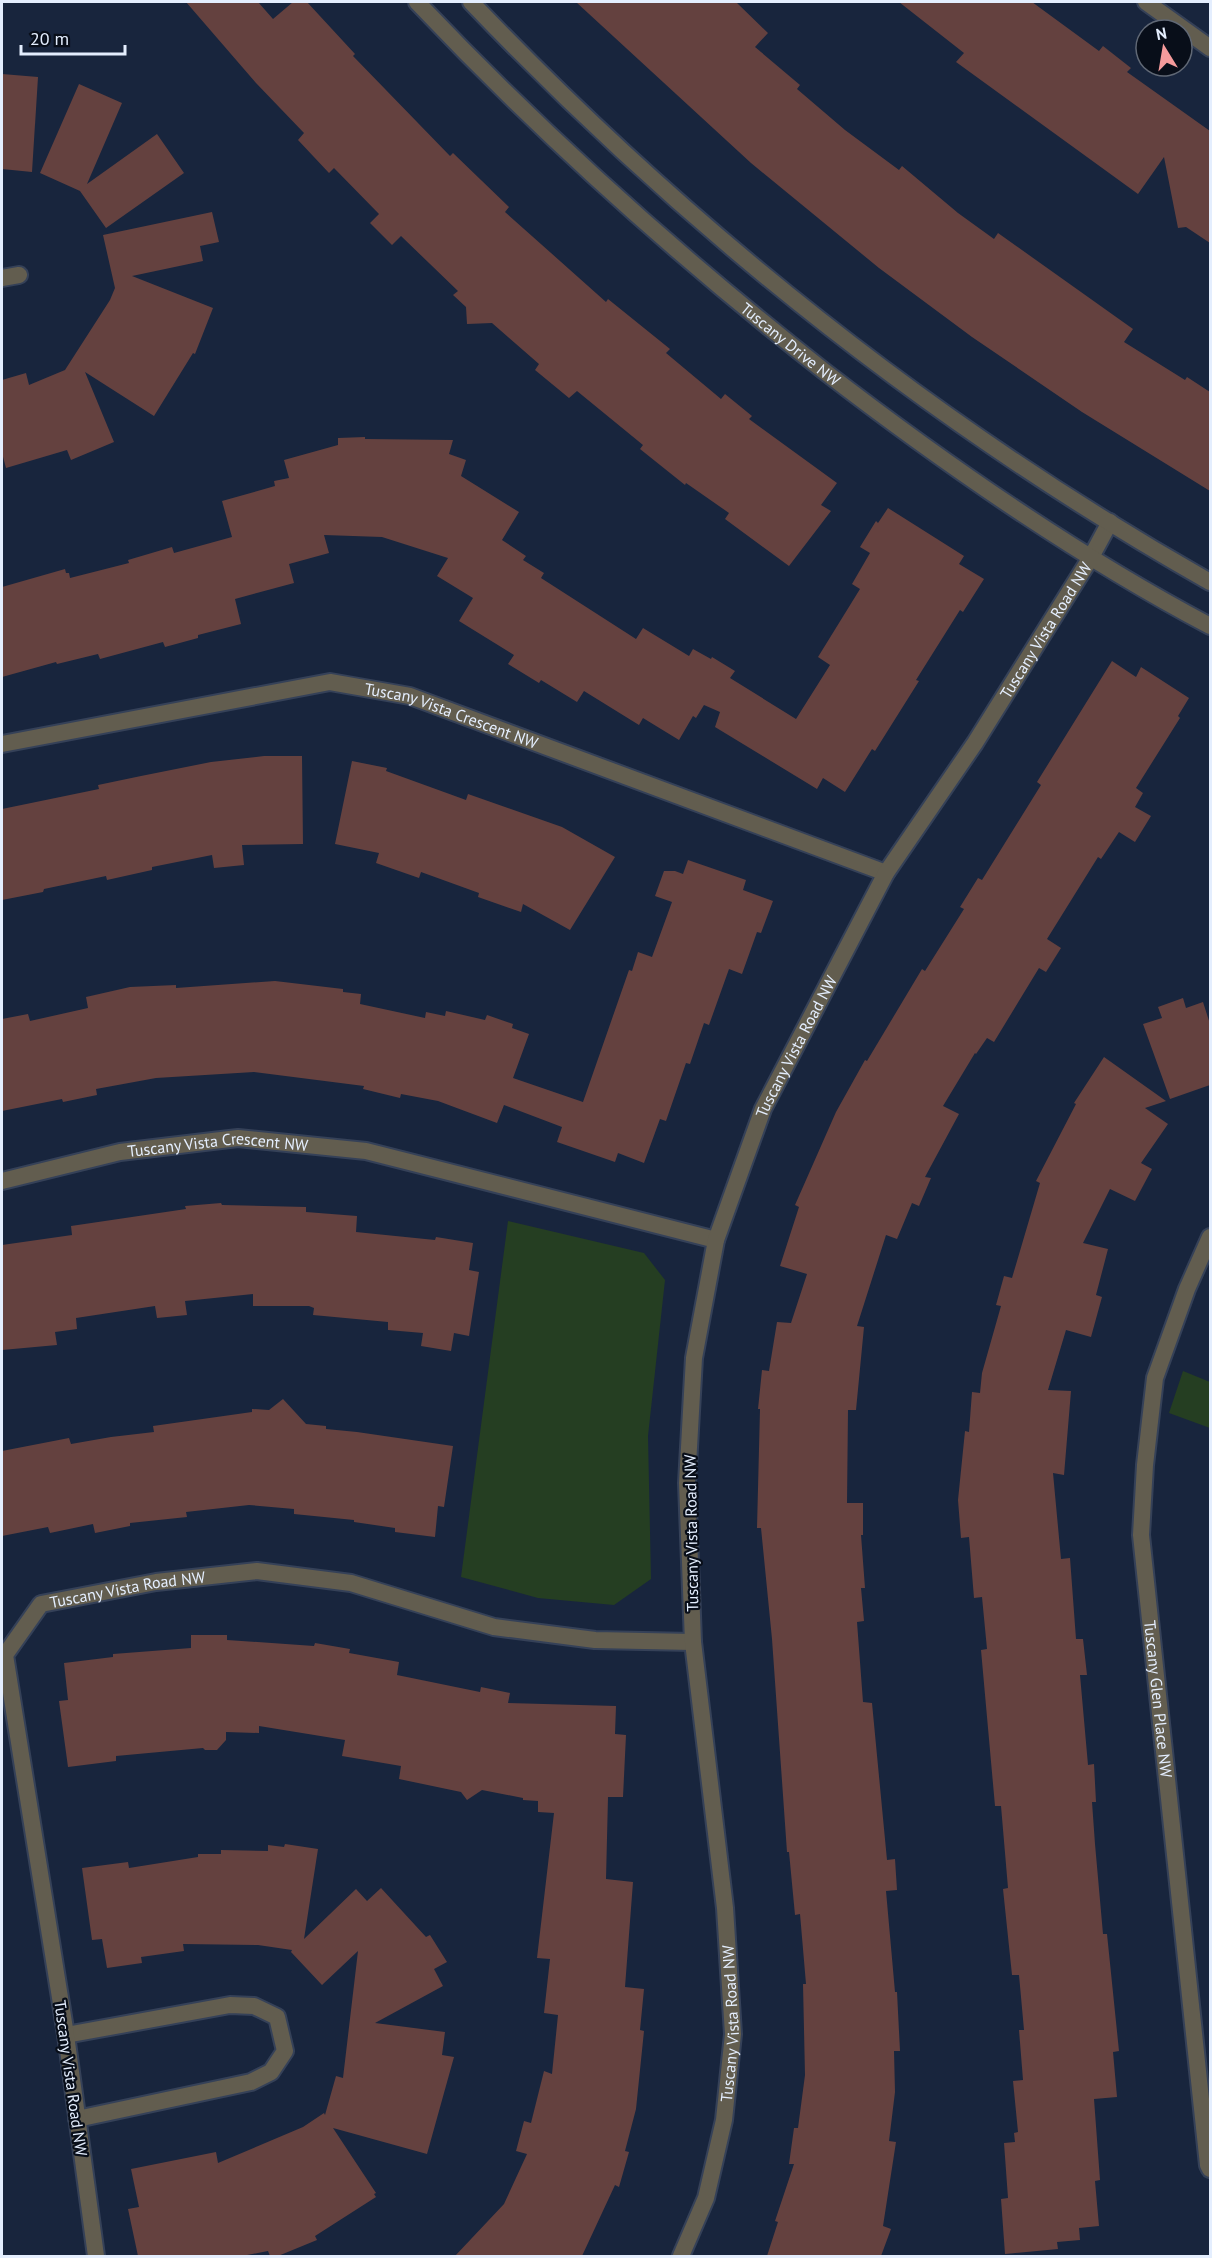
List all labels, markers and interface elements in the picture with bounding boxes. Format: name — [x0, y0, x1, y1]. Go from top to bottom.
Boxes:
scale bar — [21, 18, 124, 56]
north arrow — [1134, 18, 1194, 78]
text: N — [1154, 22, 1168, 44]
text: 20 m — [30, 27, 69, 50]
street label: Tuscany Drive NW — [737, 298, 845, 390]
street label: Tuscany Vista Road NW — [995, 558, 1096, 702]
street label: Tuscany Vista Crescent NW — [363, 678, 542, 753]
street label: Tuscany Vista Road NW — [751, 971, 841, 1120]
street label: Tuscany Vista Crescent NW — [126, 1128, 310, 1161]
street label: Tuscany Vista Road NW — [680, 1454, 702, 1612]
street label: Tuscany Vista Road NW — [48, 1567, 207, 1612]
street label: Tuscany Glen Place NW — [1140, 1619, 1177, 1779]
street label: Tuscany Vista Road NW — [716, 1944, 743, 2103]
street label: Tuscany Vista Road NW — [50, 1999, 92, 2158]

